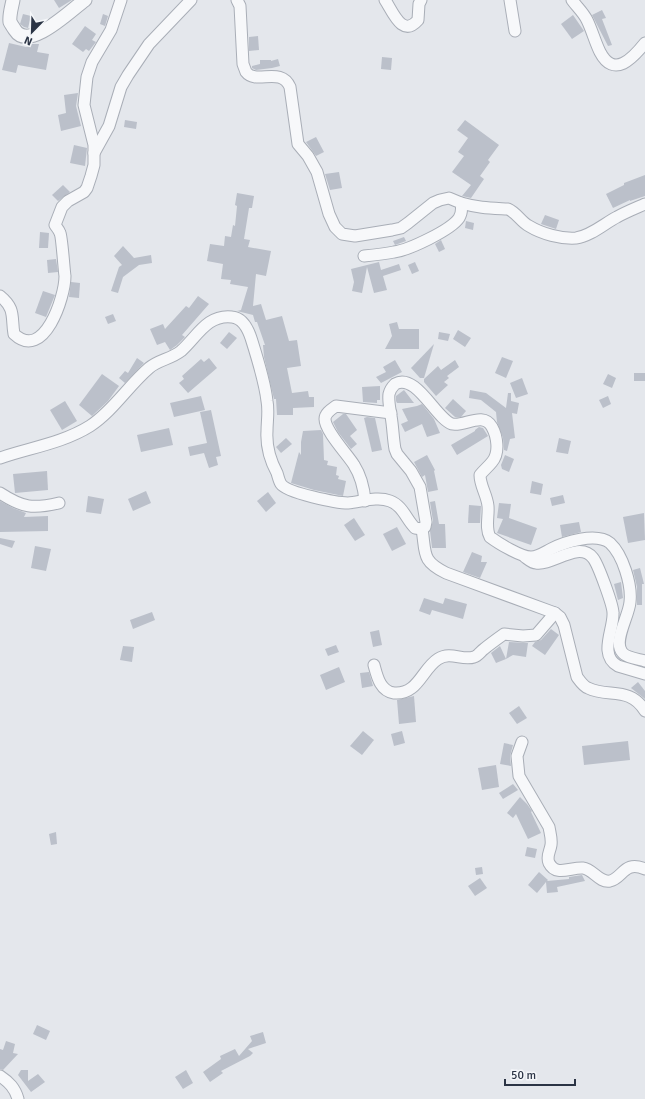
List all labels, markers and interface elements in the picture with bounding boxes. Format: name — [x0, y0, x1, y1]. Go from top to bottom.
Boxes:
north arrow — [12, 12, 52, 52]
text: N — [22, 33, 34, 48]
scale bar — [505, 1061, 575, 1087]
text: 50 m — [511, 1068, 536, 1083]

